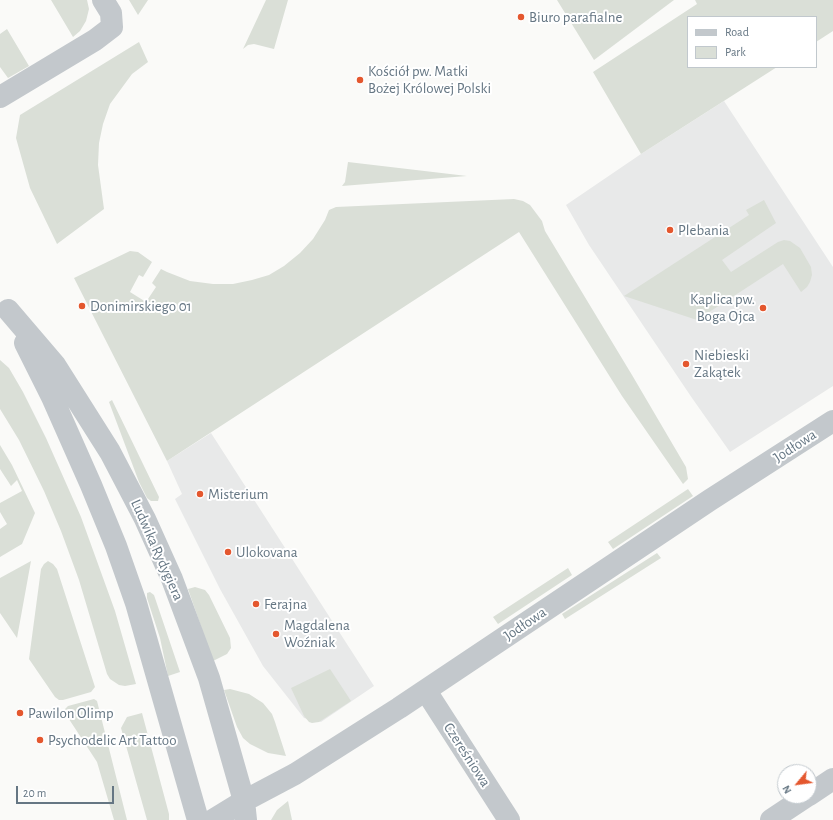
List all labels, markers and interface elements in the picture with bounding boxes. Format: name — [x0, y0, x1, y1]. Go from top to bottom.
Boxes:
place label: Biuro parafialne — [529, 8, 622, 26]
marker: Biuro parafialne — [516, 12, 526, 22]
legend — [687, 16, 817, 68]
text: Road — [725, 26, 749, 38]
text: Park — [725, 46, 746, 58]
place label: Kościół pw. Matki Bożej Królowej Polski — [368, 62, 491, 97]
marker: Kościół pw. Matki Bożej Królowej Polski — [355, 75, 365, 85]
place label: Plebania — [678, 221, 729, 239]
marker: Plebania — [665, 225, 675, 235]
place label: Kaplica pw. Boga Ojca — [690, 290, 755, 325]
place label: Donimirskiego 01 — [90, 297, 192, 315]
marker: Donimirskiego 01 — [77, 301, 87, 311]
marker: Kaplica pw. Boga Ojca — [758, 303, 768, 313]
place label: Niebieski Zakątek — [694, 346, 749, 381]
marker: Niebieski Zakątek — [681, 359, 691, 369]
street label: Jodłowa — [770, 426, 820, 466]
place label: Misterium — [208, 485, 268, 503]
marker: Misterium — [195, 489, 205, 499]
street label: Ludwika Rydygiera — [127, 497, 187, 603]
place label: Ulokovana — [236, 543, 298, 561]
marker: Ulokovana — [223, 547, 233, 557]
place label: Ferajna — [264, 595, 307, 613]
marker: Ferajna — [251, 599, 261, 609]
street label: Jodłowa — [500, 603, 550, 645]
place label: Magdalena Woźniak — [284, 616, 350, 651]
marker: Magdalena Woźniak — [271, 629, 281, 639]
place label: Pawilon Olimp — [28, 704, 114, 722]
marker: Pawilon Olimp — [15, 708, 25, 718]
street label: Czereśniowa — [440, 719, 494, 791]
place label: Psychodelic Art Tattoo — [48, 731, 177, 749]
marker: Psychodelic Art Tattoo — [35, 735, 45, 745]
north arrow — [777, 764, 817, 804]
scale bar — [18, 778, 116, 804]
text: N — [780, 784, 794, 796]
text: 20 m — [23, 787, 46, 799]

